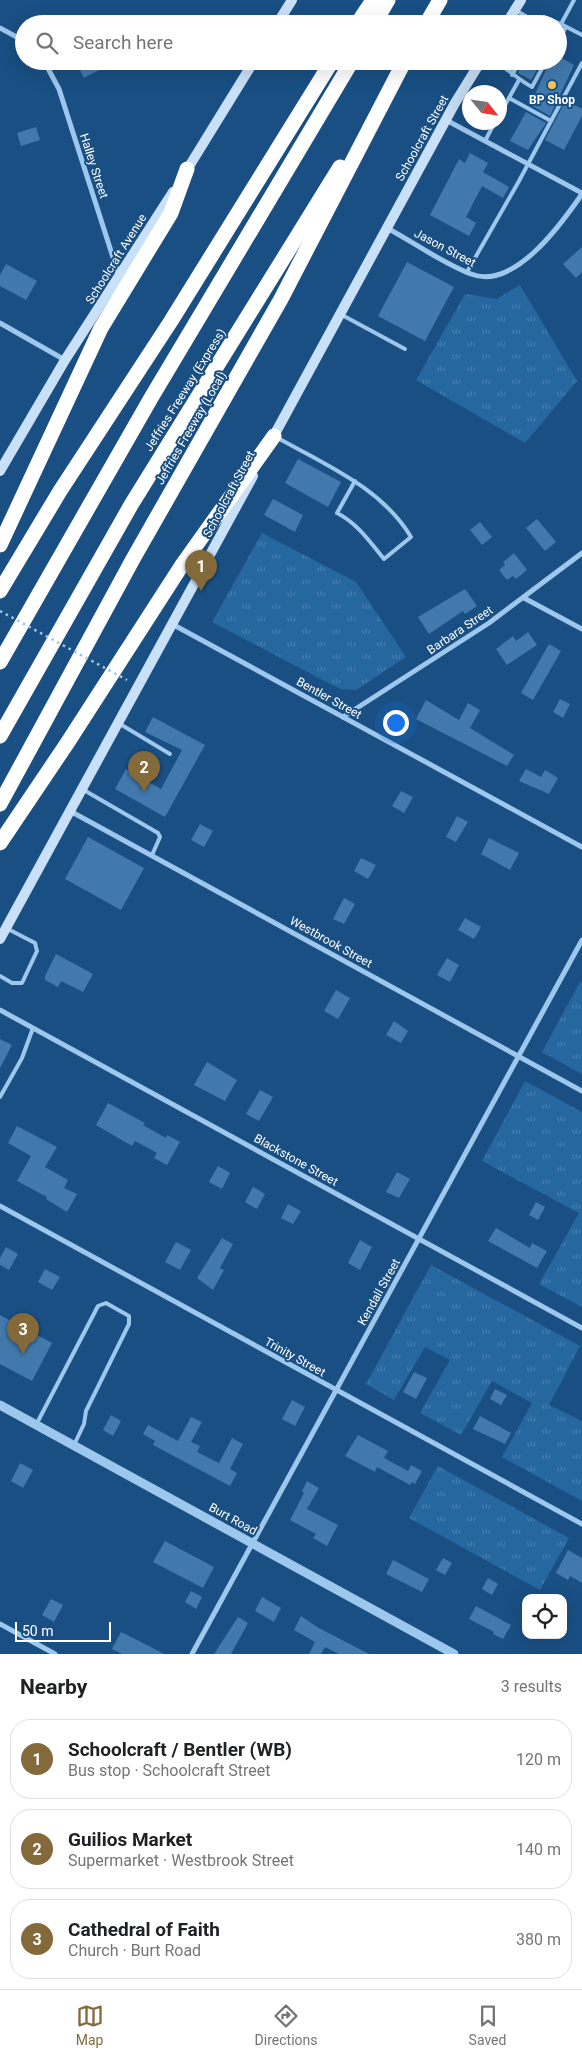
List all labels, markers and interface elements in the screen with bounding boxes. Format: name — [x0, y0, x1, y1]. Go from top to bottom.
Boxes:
search box — [15, 15, 567, 70]
icon: search — [33, 29, 61, 57]
text: Search here — [73, 31, 173, 54]
marker: BP Shop — [546, 79, 558, 91]
north arrow — [462, 85, 507, 130]
street label: Schoolcraft Street — [393, 93, 451, 183]
place label: BP Shop — [529, 93, 575, 107]
street label: Halley Street — [77, 132, 111, 200]
street label: Schoolcraft Avenue — [83, 211, 149, 307]
street label: Jason Street — [412, 226, 478, 270]
street label: Jeffries Freeway (Express) — [142, 326, 228, 454]
street label: Jeffries Freeway (Local) — [153, 369, 229, 487]
street label: Schoolcraft Street — [200, 448, 258, 540]
pin: 1 — [185, 550, 217, 591]
street label: Barbara Street — [424, 603, 496, 657]
street label: Bentler Street — [294, 674, 364, 722]
your location — [383, 710, 409, 736]
pin: 2 — [128, 751, 160, 792]
street label: Westbrook Street — [287, 914, 375, 970]
street label: Blackstone Street — [252, 1131, 340, 1189]
street label: Kendall Street — [355, 1256, 403, 1328]
pin: 3 — [7, 1313, 39, 1354]
street label: Trinity Street — [262, 1335, 328, 1380]
street label: Burt Road — [206, 1500, 260, 1538]
map controls — [522, 1594, 567, 1639]
button: locate — [522, 1594, 567, 1639]
scale bar — [15, 1619, 111, 1642]
text: 50 m — [22, 1623, 54, 1639]
text: Nearby — [20, 1675, 87, 1699]
text: 3 results — [501, 1677, 562, 1696]
text: Schoolcraft / Bentler (WB) — [68, 1738, 292, 1761]
text: 1 — [32, 1750, 42, 1769]
text: 120 m — [516, 1750, 561, 1769]
text: Bus stop · Schoolcraft Street — [68, 1761, 271, 1780]
text: Guilios Market — [68, 1828, 192, 1851]
text: 2 — [32, 1840, 42, 1859]
text: 140 m — [516, 1840, 561, 1859]
text: Supermarket · Westbrook Street — [68, 1851, 294, 1870]
text: Cathedral of Faith — [68, 1918, 220, 1941]
text: 3 — [32, 1930, 42, 1949]
text: 380 m — [516, 1930, 561, 1949]
text: Church · Burt Road — [68, 1941, 201, 1960]
tab: Map — [76, 2002, 104, 2048]
tab: Directions — [255, 2002, 318, 2048]
tab: Saved — [469, 2002, 506, 2048]

